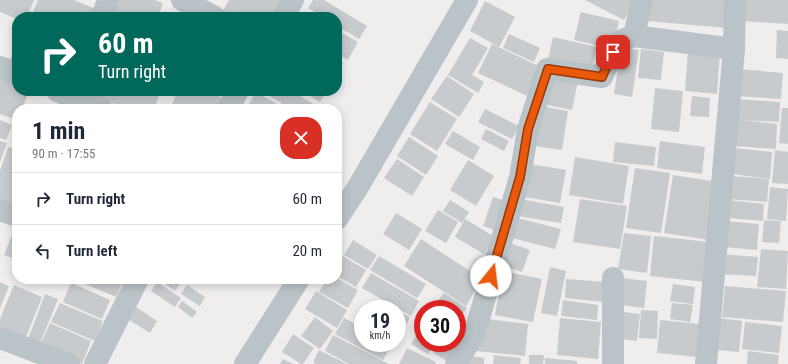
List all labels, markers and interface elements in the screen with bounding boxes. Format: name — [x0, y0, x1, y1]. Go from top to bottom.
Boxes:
text: 60 m — [98, 27, 154, 60]
icon: right — [32, 28, 84, 80]
pin — [596, 35, 630, 69]
icon: arrive — [602, 41, 624, 63]
text: Turn right — [98, 61, 166, 82]
text: 1 min — [32, 117, 85, 145]
button: close — [280, 117, 322, 159]
text: 90 m · 17:55 — [32, 146, 95, 161]
icon: right — [32, 188, 54, 210]
text: Turn right — [66, 190, 125, 208]
text: 60 m — [292, 190, 322, 208]
icon: left — [32, 240, 54, 262]
text: Turn left — [66, 242, 117, 260]
text: 20 m — [292, 242, 322, 260]
position arrow — [470, 255, 512, 297]
speed limit sign: 30 — [414, 300, 466, 352]
text: 19 — [370, 309, 390, 333]
text: km/h — [370, 330, 390, 341]

